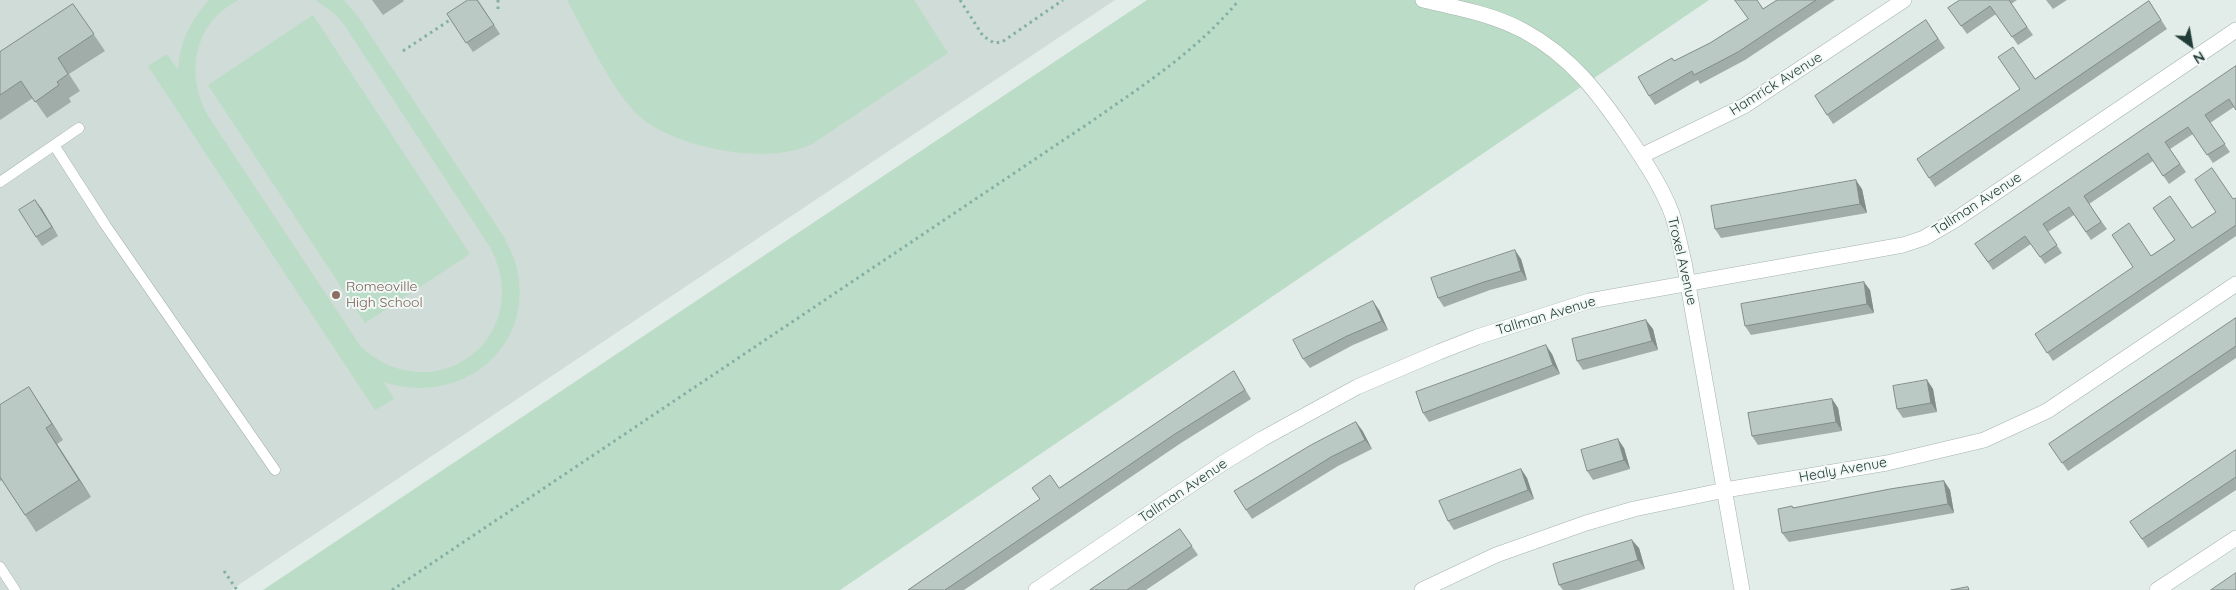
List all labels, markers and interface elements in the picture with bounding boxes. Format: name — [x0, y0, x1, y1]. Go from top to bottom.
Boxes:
north arrow — [2166, 20, 2216, 70]
text: N — [2190, 47, 2208, 68]
street label: Hamrick Avenue — [1727, 49, 1825, 119]
street label: Tallman Avenue — [1929, 169, 2025, 239]
street label: Troxel Avenue — [1664, 215, 1700, 307]
place label: Romeoville High School — [346, 279, 423, 312]
marker: Romeoville High School — [330, 289, 342, 301]
street label: Tallman Avenue — [1494, 293, 1598, 339]
street label: Healy Avenue — [1798, 454, 1888, 486]
street label: Tallman Avenue — [1136, 455, 1230, 527]

